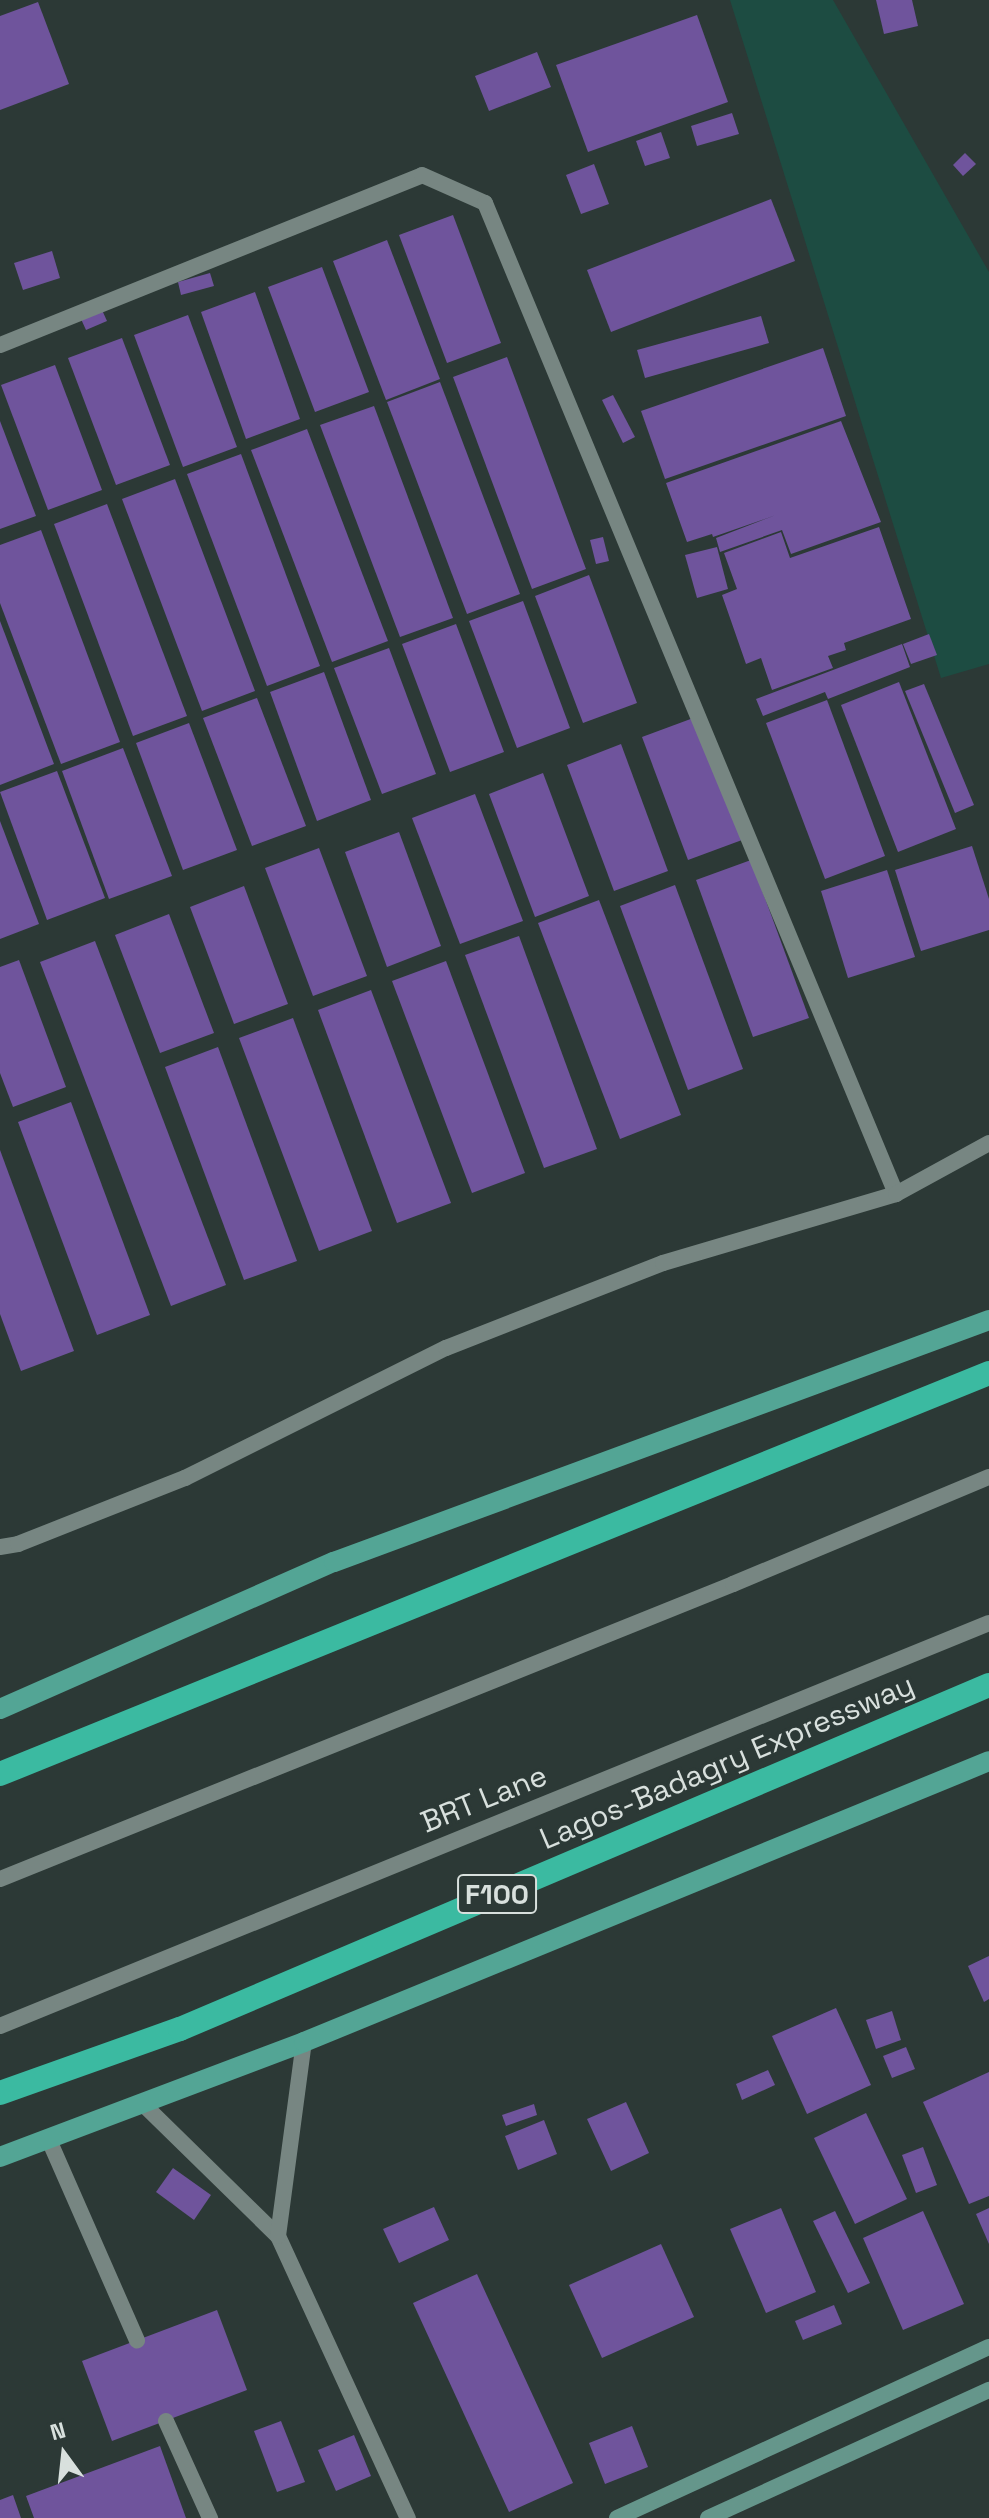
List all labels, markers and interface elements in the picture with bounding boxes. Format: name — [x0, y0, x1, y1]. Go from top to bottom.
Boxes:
street label: Lagos-Badagry Expressway — [535, 1667, 919, 1857]
street label: BRT Lane — [415, 1757, 553, 1841]
road number: F100 — [457, 1870, 537, 1918]
north arrow — [24, 2414, 104, 2494]
text: N — [47, 2415, 69, 2446]

